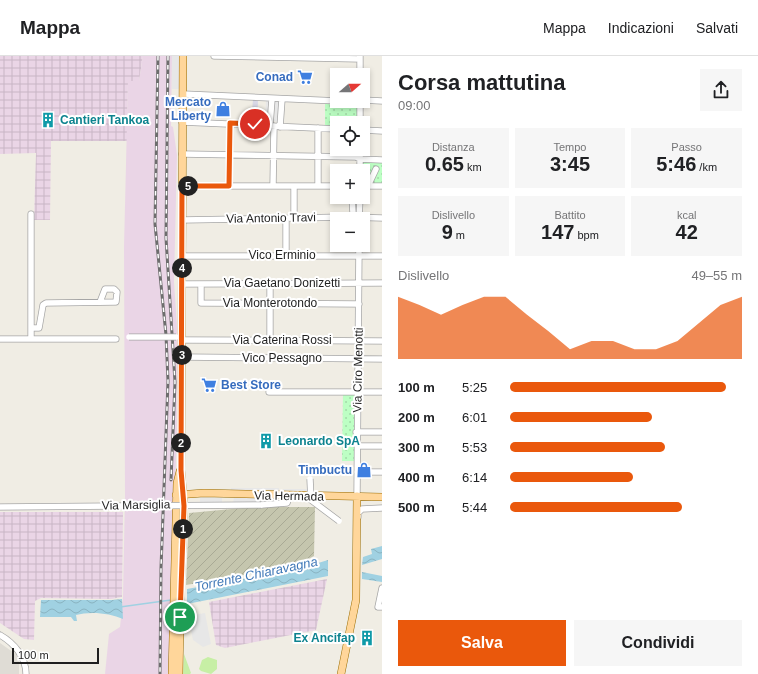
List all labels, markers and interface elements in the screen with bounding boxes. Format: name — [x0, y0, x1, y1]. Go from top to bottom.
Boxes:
text: Mappa — [20, 17, 80, 38]
text: Mappa — [543, 20, 586, 36]
text: Indicazioni — [608, 20, 674, 36]
text: Salvati — [696, 20, 738, 36]
supermarket icon: Conad — [296, 68, 314, 86]
north arrow — [330, 68, 370, 108]
map controls — [330, 68, 370, 252]
button: share — [700, 69, 742, 111]
place label: Conad — [256, 70, 293, 84]
text: Corsa mattutina — [398, 70, 565, 95]
place label: Mercato Liberty — [165, 95, 211, 123]
text: 09:00 — [398, 98, 431, 113]
shop icon: Mercato Liberty — [214, 100, 232, 118]
pin — [238, 107, 272, 141]
building icon: Cantieri Tankoa — [39, 111, 57, 129]
place label: Cantieri Tankoa — [60, 113, 149, 127]
icon: check — [244, 113, 266, 135]
button: locate — [330, 116, 370, 156]
text: Distanza — [432, 141, 475, 153]
text: Tempo — [553, 141, 587, 153]
text: Passo — [671, 141, 702, 153]
text: 0.65 — [425, 153, 464, 175]
text: 3:45 — [550, 153, 590, 175]
text: 5:46 — [656, 153, 696, 175]
text: km — [464, 161, 482, 173]
text: /km — [696, 161, 717, 173]
button: + — [330, 164, 370, 204]
pin: 5 — [178, 176, 198, 196]
text: 5 — [185, 180, 191, 192]
text: Dislivello — [432, 209, 475, 221]
text: Battito — [554, 209, 586, 221]
text: kcal — [677, 209, 696, 221]
street label: Via Antonio Travi — [226, 210, 316, 226]
button: − — [330, 212, 370, 252]
text: 9 — [442, 221, 453, 243]
text: 147 — [541, 221, 574, 243]
text: 42 — [676, 221, 698, 243]
text: m — [453, 229, 465, 241]
text: bpm — [574, 229, 599, 241]
street label: Vico Erminio — [248, 248, 316, 262]
pin: 4 — [172, 258, 192, 278]
text: 4 — [179, 262, 185, 274]
text: Dislivello — [398, 268, 449, 283]
text: 49–55 m — [691, 268, 742, 283]
street label: Via Gaetano Donizetti — [224, 276, 340, 290]
street label: Via Monterotondo — [223, 296, 318, 310]
street label: Via Ciro Menotti — [350, 327, 366, 413]
street label: Via Caterina Rossi — [232, 333, 332, 347]
pin: 3 — [172, 345, 192, 365]
text: 3 — [179, 349, 185, 361]
street label: Vico Pessagno — [242, 351, 322, 365]
supermarket icon: Best Store — [200, 376, 218, 394]
place label: Best Store — [221, 378, 281, 392]
text: 100 m — [398, 380, 435, 395]
text: 5:25 — [462, 380, 487, 395]
text: 200 m — [398, 410, 435, 425]
text: 6:01 — [462, 410, 487, 425]
building icon: Leonardo SpA — [257, 432, 275, 450]
pin: 2 — [171, 433, 191, 453]
place label: Leonardo SpA — [278, 434, 360, 448]
text: 2 — [178, 437, 184, 449]
text: 300 m — [398, 440, 435, 455]
text: 5:53 — [462, 440, 487, 455]
shop icon: Timbuctu — [355, 461, 373, 479]
place label: Timbuctu — [298, 463, 352, 477]
text: 400 m — [398, 470, 435, 485]
text: 6:14 — [462, 470, 487, 485]
street label: Via Hermada — [254, 488, 324, 504]
street label: Via Marsiglia — [102, 497, 171, 513]
text: 500 m — [398, 500, 435, 515]
text: 5:44 — [462, 500, 487, 515]
pin: 1 — [173, 519, 193, 539]
text: 1 — [180, 523, 186, 535]
water label: Torrente Chiaravagna — [193, 554, 319, 594]
pin — [163, 600, 197, 634]
icon: arrive — [169, 606, 191, 628]
button: Salva — [398, 620, 566, 666]
button: Condividi — [574, 620, 742, 666]
building icon: Ex Ancifap — [358, 629, 376, 647]
place label: Ex Ancifap — [293, 631, 355, 645]
scale bar — [12, 646, 99, 665]
text: 100 m — [18, 649, 49, 661]

